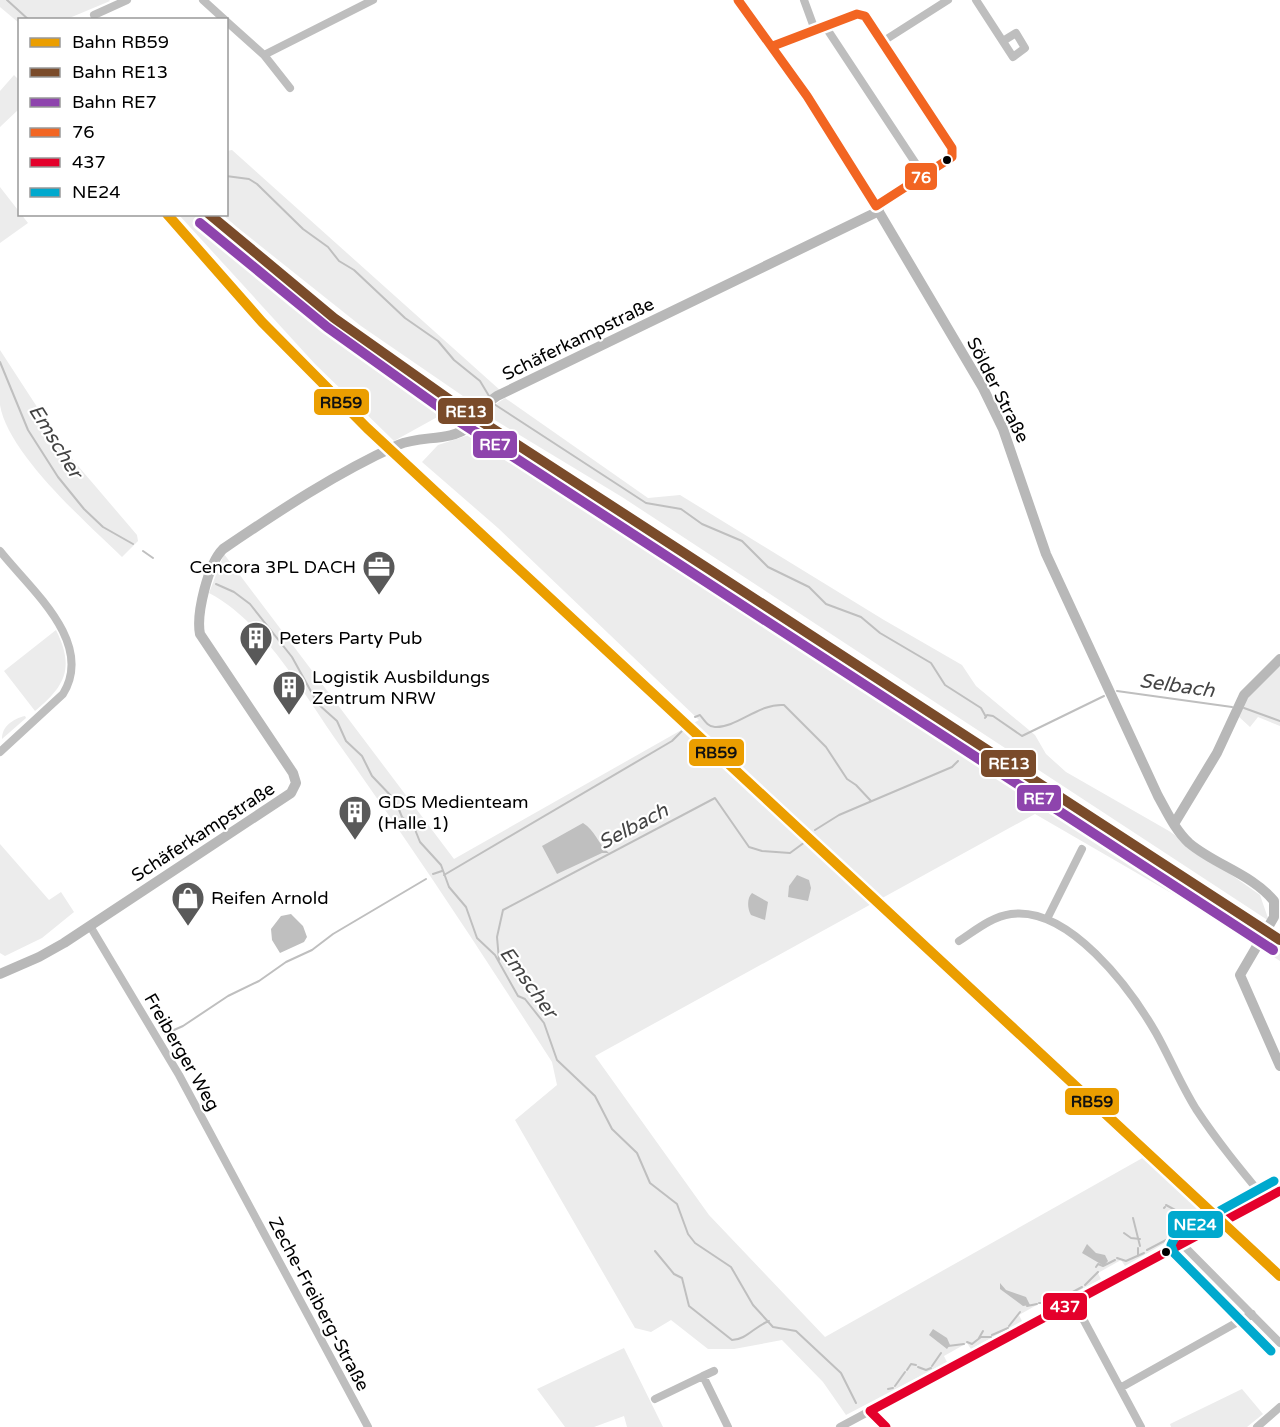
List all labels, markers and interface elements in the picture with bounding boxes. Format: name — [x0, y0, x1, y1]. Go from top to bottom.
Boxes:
legend — [18, 18, 228, 216]
text: Bahn RB59 — [72, 31, 169, 53]
text: Bahn RE13 — [72, 61, 168, 83]
text: Bahn RE7 — [72, 91, 157, 113]
text: 76 — [72, 121, 95, 143]
text: 437 — [72, 151, 106, 173]
unlabelled marker — [941, 154, 953, 166]
line badge: 76 — [904, 162, 938, 191]
text: 76 — [911, 168, 931, 188]
text: NE24 — [72, 181, 121, 203]
street label: Schäferkampstraße — [498, 293, 658, 385]
street label: Sölder Straße — [962, 334, 1034, 446]
line badge: RB59 — [313, 388, 370, 416]
text: RB59 — [320, 393, 362, 413]
line badge: RE13 — [437, 397, 494, 425]
water label: Emscher — [23, 400, 88, 485]
text: RE13 — [445, 402, 487, 422]
line badge: RE7 — [472, 430, 518, 459]
text: RE7 — [479, 435, 511, 455]
office icon: Cencora 3PL DACH — [361, 549, 397, 596]
place label: Cencora 3PL DACH — [190, 556, 356, 578]
building icon: Peters Party Pub — [238, 620, 274, 667]
place label: Peters Party Pub — [279, 627, 422, 649]
place label: Logistik Ausbildungs Zentrum NRW — [312, 666, 490, 709]
building icon: Logistik Ausbildungs Zentrum NRW — [271, 669, 307, 716]
water label: Selbach — [1138, 669, 1217, 703]
line badge: RB59 — [688, 738, 745, 767]
text: RB59 — [695, 743, 737, 763]
line badge: RE13 — [980, 749, 1037, 778]
text: RE13 — [988, 754, 1030, 774]
street label: Schäferkampstraße — [127, 778, 279, 886]
line badge: RE7 — [1016, 784, 1062, 812]
text: RE7 — [1023, 789, 1055, 809]
place label: GDS Medienteam (Halle 1) — [378, 791, 529, 834]
building icon: GDS Medienteam (Halle 1) — [337, 794, 373, 841]
water label: Selbach — [595, 798, 673, 855]
shop icon: Reifen Arnold — [170, 880, 206, 927]
place label: Reifen Arnold — [211, 887, 329, 909]
water label: Emscher — [494, 942, 563, 1025]
street label: Freiberger Weg — [139, 989, 225, 1115]
line badge: RB59 — [1064, 1087, 1120, 1116]
text: RB59 — [1071, 1092, 1113, 1112]
line badge: NE24 — [1167, 1210, 1224, 1239]
street label: Zeche-Freiberg-Straße — [264, 1213, 374, 1395]
text: NE24 — [1173, 1215, 1217, 1235]
unlabelled marker — [1160, 1246, 1172, 1258]
line badge: 437 — [1042, 1292, 1088, 1321]
text: 437 — [1050, 1297, 1080, 1317]

